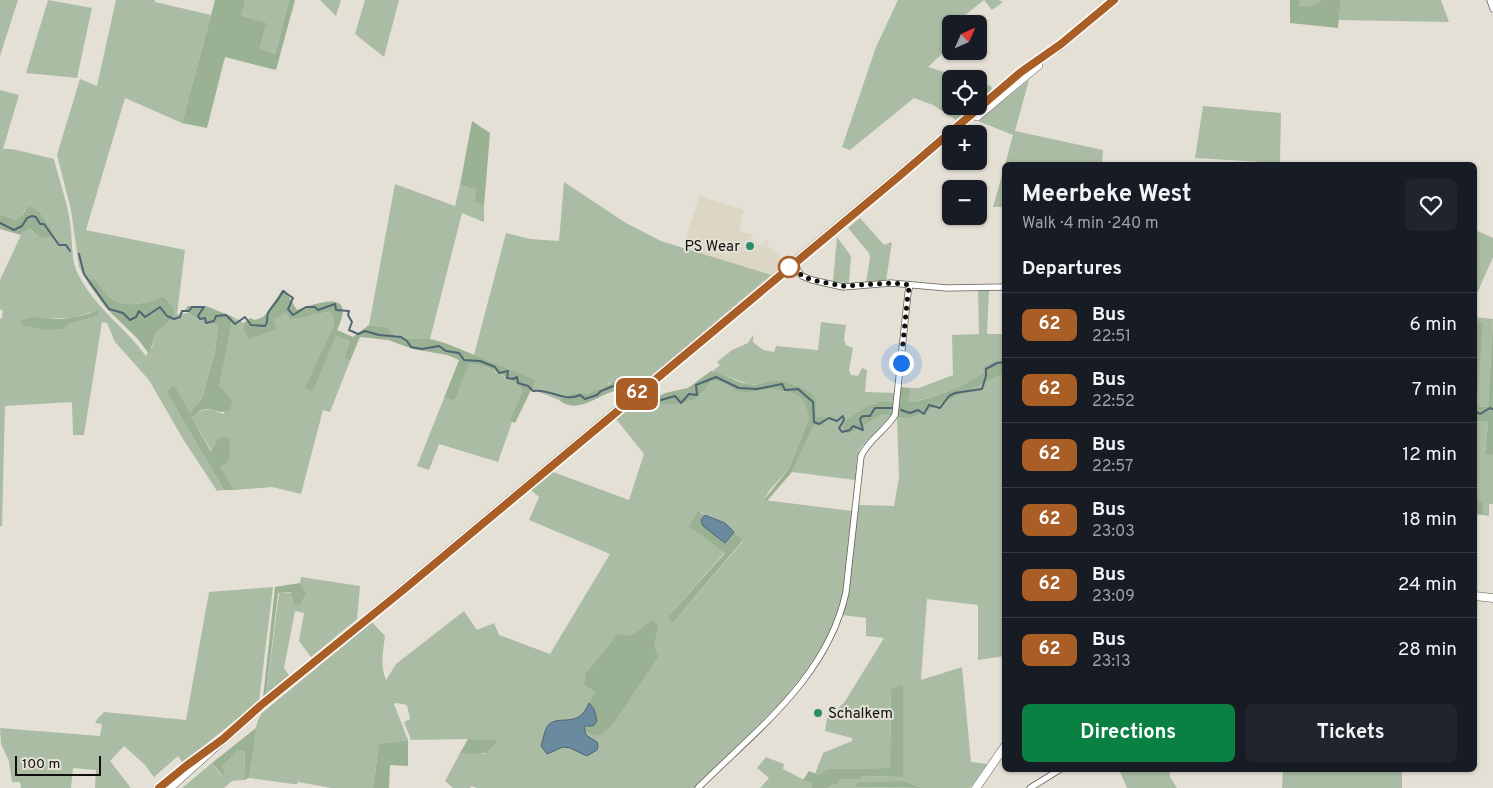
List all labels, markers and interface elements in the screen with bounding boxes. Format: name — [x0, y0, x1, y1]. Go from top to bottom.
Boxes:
north arrow — [942, 15, 988, 60]
map controls — [942, 15, 987, 225]
button: locate — [942, 70, 987, 115]
button: + — [942, 125, 987, 170]
button: heart — [1405, 179, 1457, 231]
button: − — [942, 180, 987, 225]
text: Meerbeke West — [1022, 180, 1191, 210]
text: Walk · 4 min · 240 m — [1022, 214, 1159, 234]
place label: PS Wear — [684, 238, 740, 257]
marker: PS Wear — [744, 240, 756, 252]
unlabelled marker — [778, 256, 800, 278]
text: Departures — [1022, 257, 1122, 281]
text: Bus — [1092, 303, 1126, 327]
text: 62 — [1038, 313, 1061, 336]
text: 6 min — [1410, 313, 1457, 337]
text: 22:51 — [1092, 327, 1131, 347]
your location — [889, 351, 914, 376]
text: Bus — [1092, 368, 1126, 392]
line badge: 62 — [614, 378, 660, 410]
text: 62 — [1038, 378, 1061, 401]
text: 7 min — [1412, 378, 1457, 402]
text: 62 — [626, 382, 648, 405]
text: 22:52 — [1092, 392, 1135, 412]
text: Bus — [1092, 433, 1126, 457]
text: 62 — [1038, 443, 1061, 466]
text: 12 min — [1402, 443, 1457, 467]
text: 22:57 — [1092, 457, 1133, 477]
text: Bus — [1092, 498, 1126, 522]
text: 62 — [1038, 508, 1061, 531]
text: 18 min — [1402, 508, 1457, 532]
text: 23:03 — [1092, 522, 1135, 542]
text: Bus — [1092, 563, 1126, 587]
text: 62 — [1038, 573, 1061, 596]
text: 24 min — [1398, 573, 1457, 597]
text: 23:09 — [1092, 587, 1135, 607]
text: Bus — [1092, 628, 1126, 652]
text: 62 — [1038, 638, 1061, 661]
text: 28 min — [1398, 638, 1457, 662]
text: 23:13 — [1092, 652, 1131, 672]
button: Directions — [1022, 704, 1235, 762]
button: Tickets — [1245, 704, 1457, 762]
place label: Schalkem — [828, 705, 893, 724]
marker: Schalkem — [812, 707, 824, 719]
scale bar — [15, 753, 101, 776]
text: 100 m — [22, 756, 60, 773]

